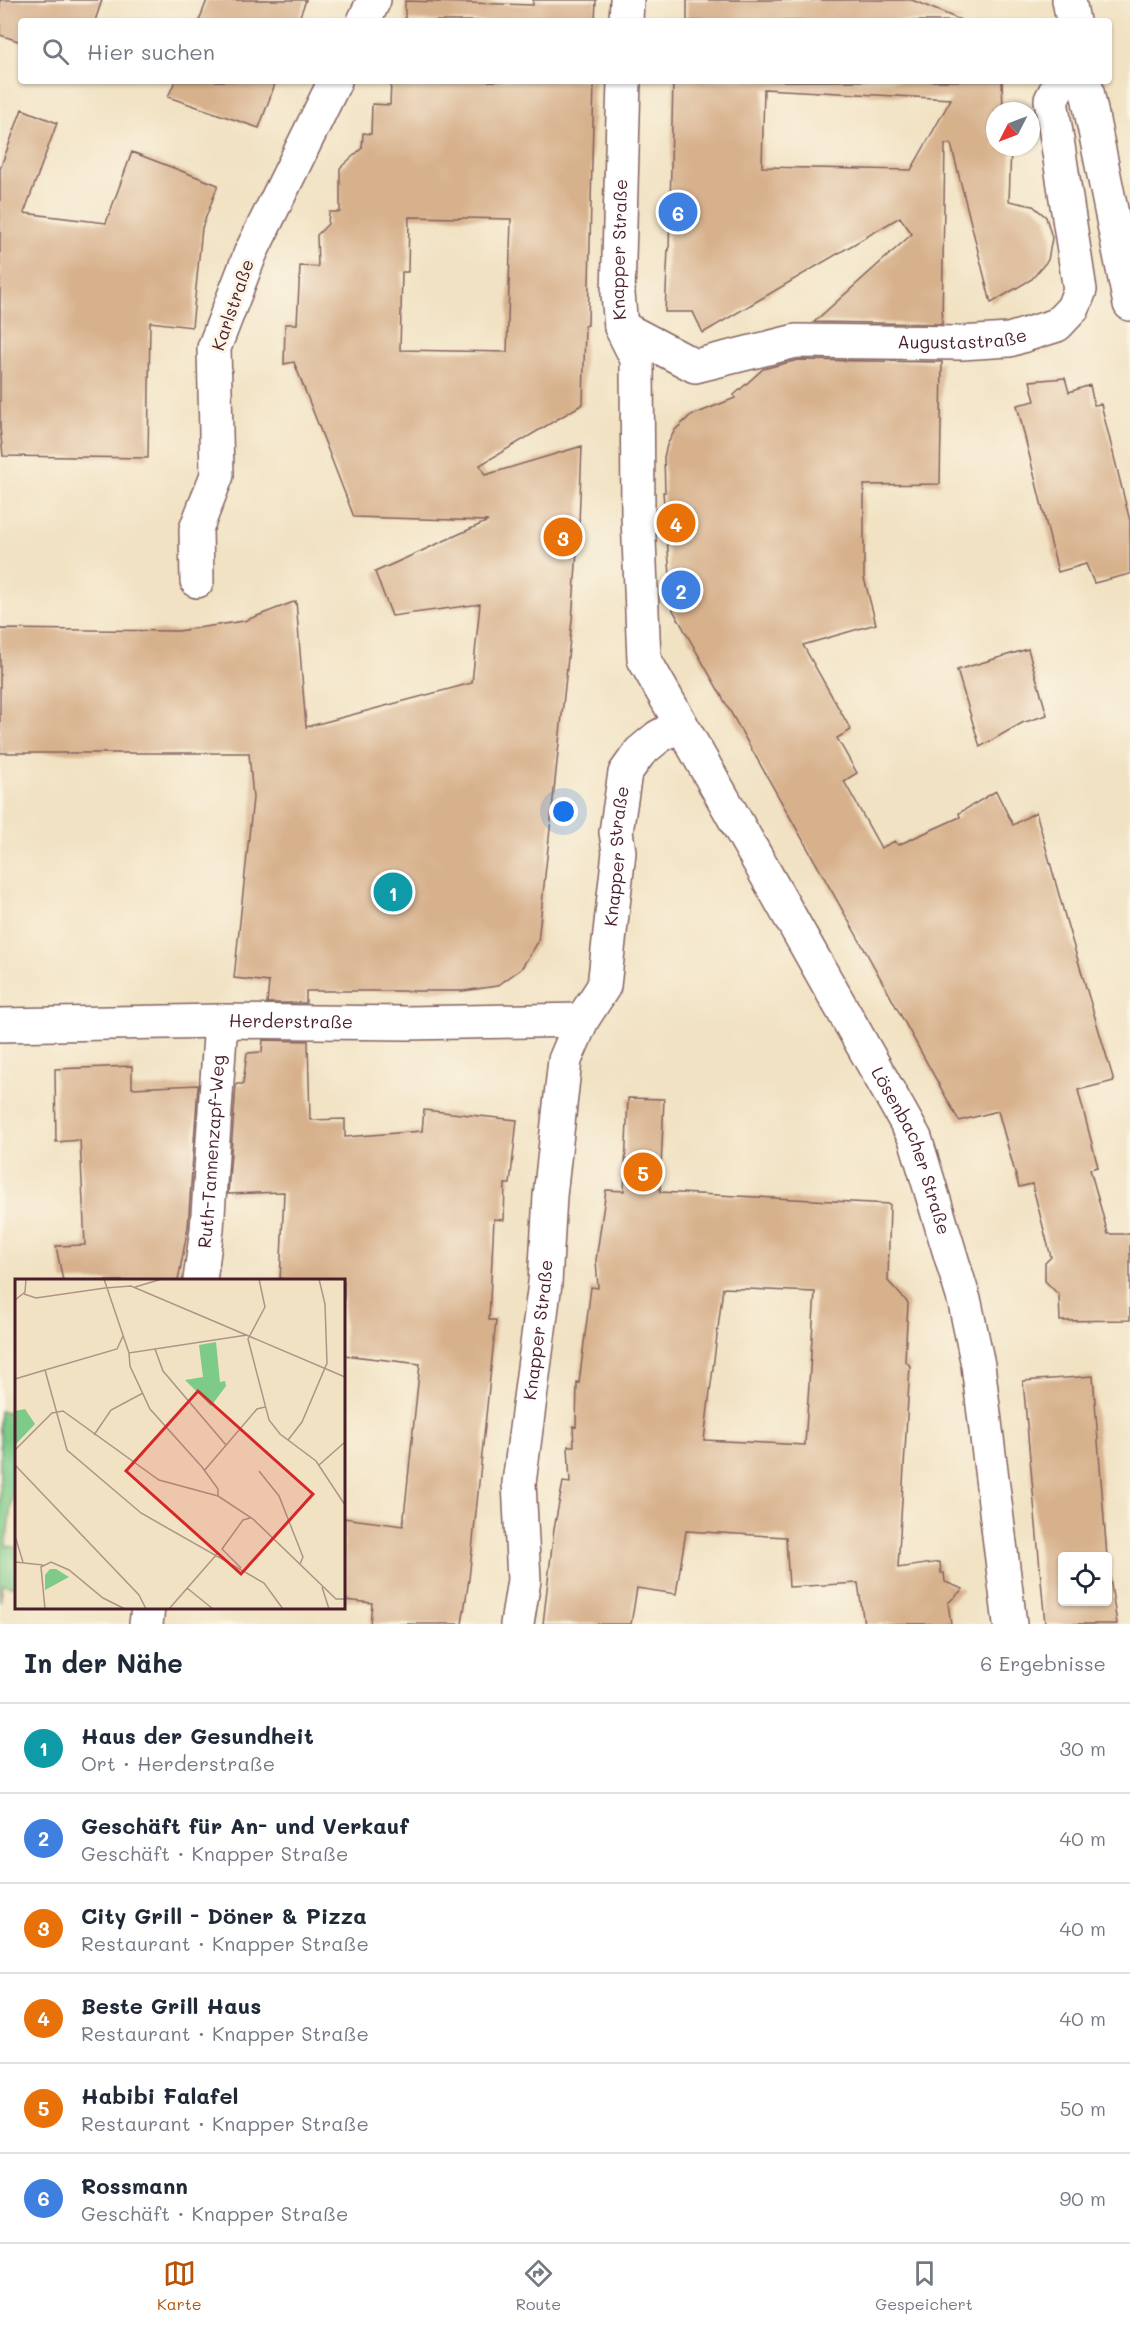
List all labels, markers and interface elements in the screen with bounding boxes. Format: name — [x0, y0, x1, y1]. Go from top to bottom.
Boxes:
search box — [18, 18, 1112, 84]
icon: search — [39, 35, 72, 68]
text: Hier suchen — [87, 37, 215, 66]
north arrow — [986, 102, 1040, 156]
street label: Knapper Straße — [605, 179, 632, 321]
pin: 6 — [658, 190, 698, 234]
street label: Karlstraße — [205, 256, 259, 354]
street label: Augustastraße — [897, 322, 1030, 354]
pin: 4 — [656, 500, 696, 546]
pin: 3 — [544, 514, 582, 560]
pin: 2 — [662, 568, 700, 612]
street label: Knapper Straße — [598, 784, 634, 928]
your location — [549, 797, 578, 826]
pin: 1 — [374, 870, 412, 914]
street label: Herderstraße — [229, 1008, 353, 1033]
street label: Ruth-Tannenzapf-Weg — [191, 1054, 230, 1250]
street label: Lösenbacher Straße — [866, 1062, 957, 1237]
pin: 5 — [624, 1150, 662, 1194]
street label: Knapper Straße — [517, 1259, 557, 1401]
inset map — [15, 1279, 345, 1609]
map controls — [1058, 1552, 1112, 1606]
button: locate — [1058, 1552, 1112, 1606]
text: In der Nähe — [24, 1646, 183, 1680]
text: 6 Ergebnisse — [980, 1650, 1106, 1676]
text: Haus der Gesundheit — [81, 1721, 314, 1750]
text: 1 — [39, 1735, 48, 1761]
text: 30 m — [1060, 1735, 1106, 1761]
text: Ort · Herderstraße — [81, 1750, 275, 1776]
text: Geschäft für An- und Verkauf — [81, 1811, 409, 1840]
text: 2 — [38, 1825, 49, 1851]
text: 40 m — [1060, 1825, 1106, 1851]
text: Geschäft · Knapper Straße — [81, 1840, 348, 1866]
text: City Grill - Döner & Pizza — [81, 1901, 367, 1930]
text: 3 — [38, 1915, 50, 1941]
text: 40 m — [1060, 1915, 1106, 1941]
text: Restaurant · Knapper Straße — [81, 1930, 369, 1956]
text: Beste Grill Haus — [81, 1991, 261, 2020]
text: 4 — [37, 2005, 50, 2031]
text: 40 m — [1060, 2005, 1106, 2031]
text: Restaurant · Knapper Straße — [81, 2020, 369, 2046]
text: Habibi Falafel — [81, 2081, 239, 2110]
text: 5 — [38, 2095, 49, 2121]
text: 50 m — [1060, 2095, 1106, 2121]
text: Restaurant · Knapper Straße — [81, 2110, 369, 2136]
text: Rossmann — [81, 2171, 188, 2200]
text: 6 — [37, 2185, 50, 2211]
text: 90 m — [1060, 2185, 1106, 2211]
text: Geschäft · Knapper Straße — [81, 2200, 348, 2226]
tab: Karte — [157, 2257, 202, 2314]
tab: Route — [516, 2257, 561, 2314]
tab: Gespeichert — [875, 2257, 973, 2314]

